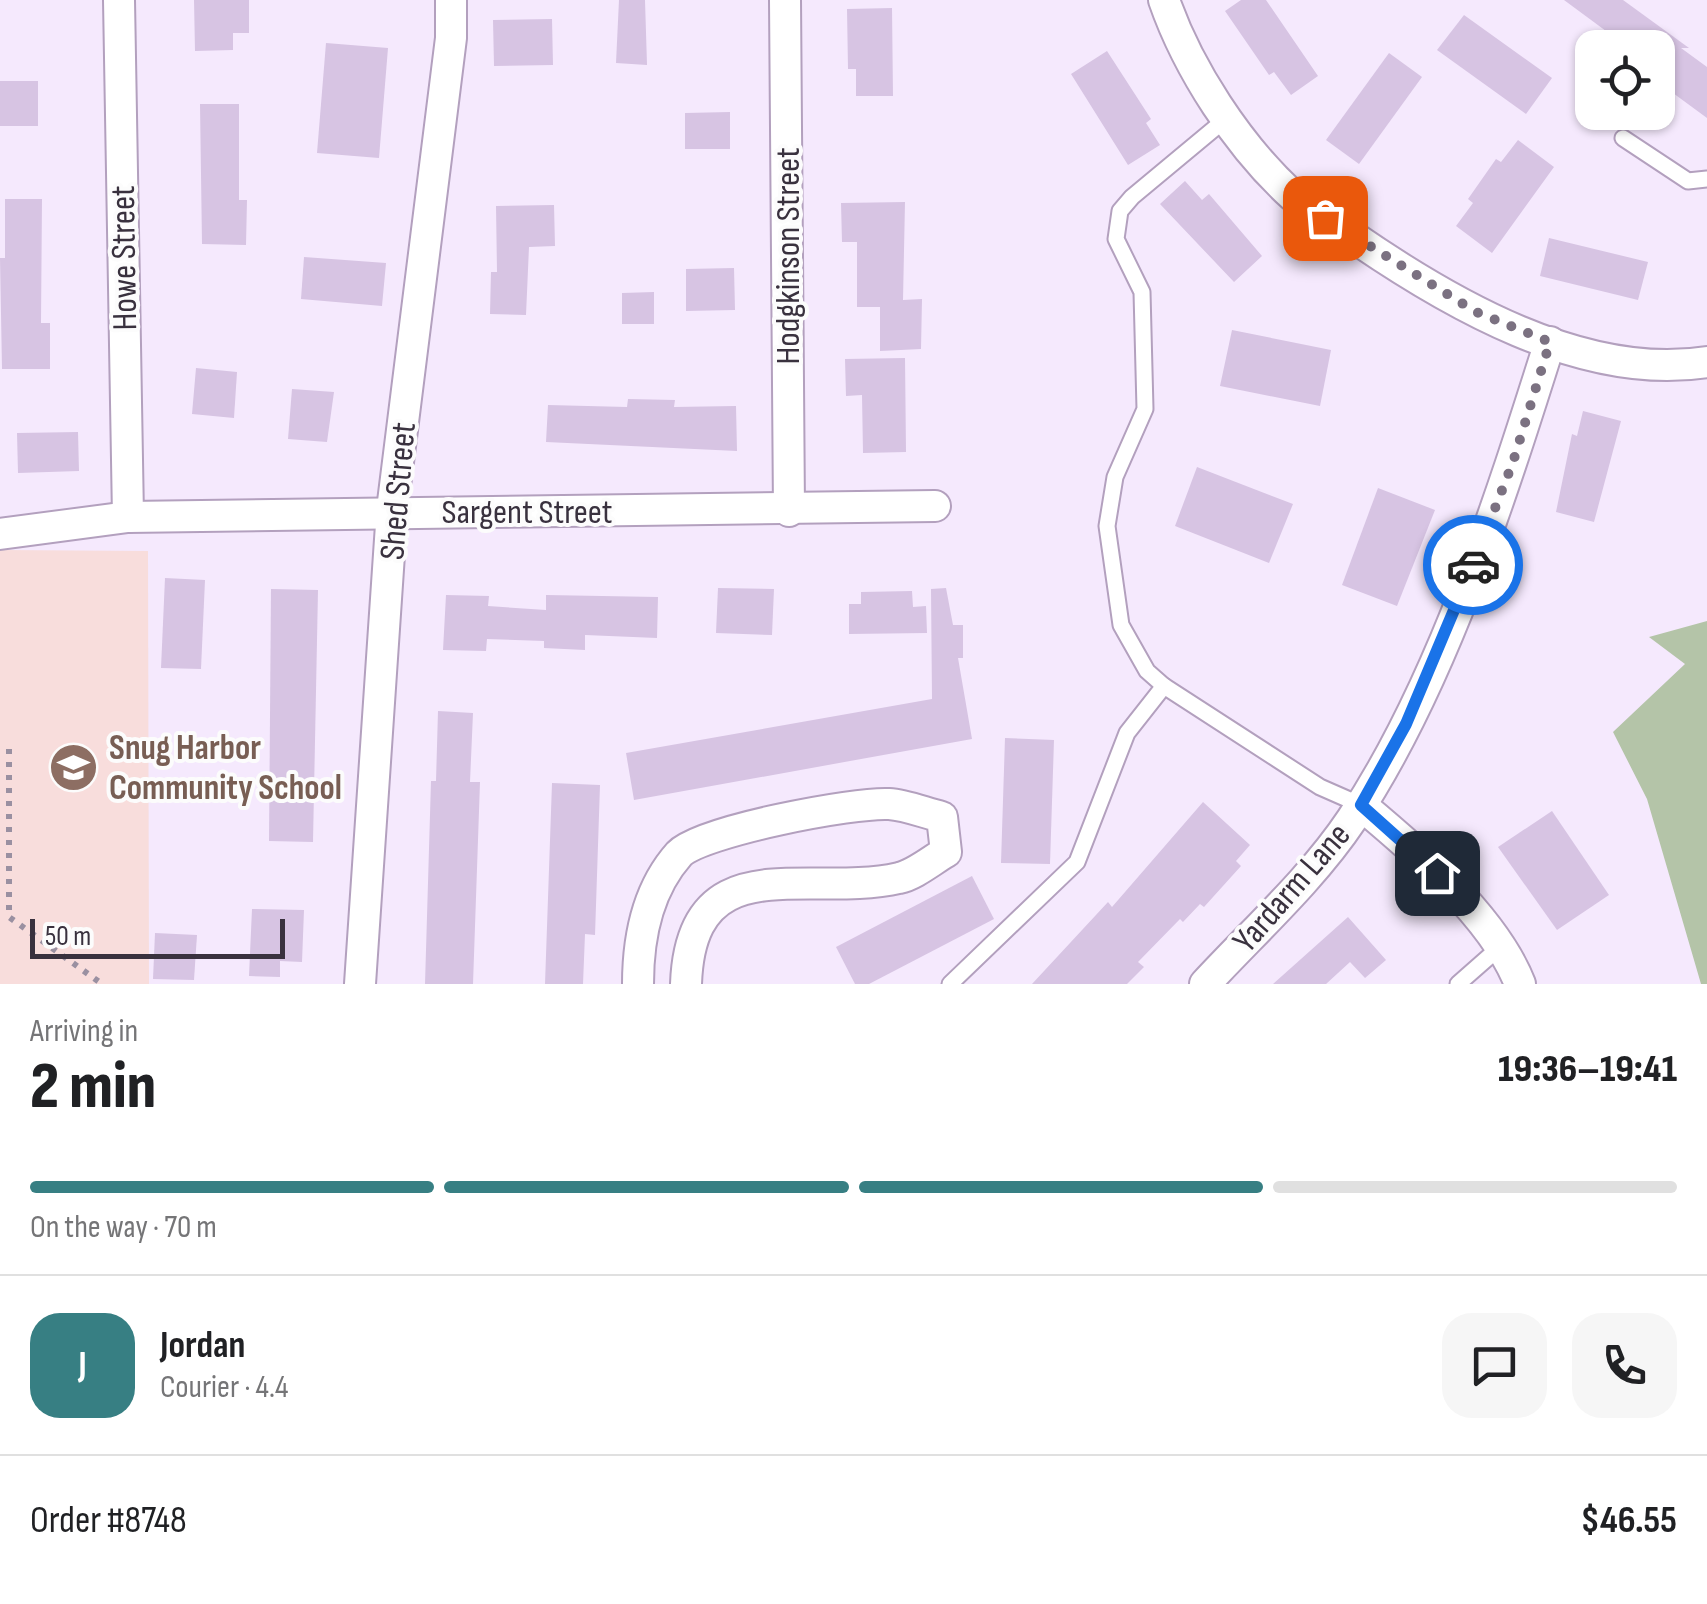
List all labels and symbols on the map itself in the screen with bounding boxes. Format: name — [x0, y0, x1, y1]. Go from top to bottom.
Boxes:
street label: Hodgkinson Street — [767, 147, 810, 365]
pin — [1283, 176, 1368, 261]
street label: Howe Street — [102, 185, 147, 331]
street label: Shed Street — [371, 420, 426, 562]
street label: Sargent Street — [442, 491, 612, 534]
courier — [1423, 515, 1523, 615]
place label: Snug Harbor Community School — [109, 727, 342, 810]
school or university icon: Snug Harbor Community School — [48, 741, 100, 793]
street label: Yardarm Lane — [1224, 814, 1360, 962]
pin — [1395, 831, 1480, 916]
scale bar — [30, 914, 285, 958]

